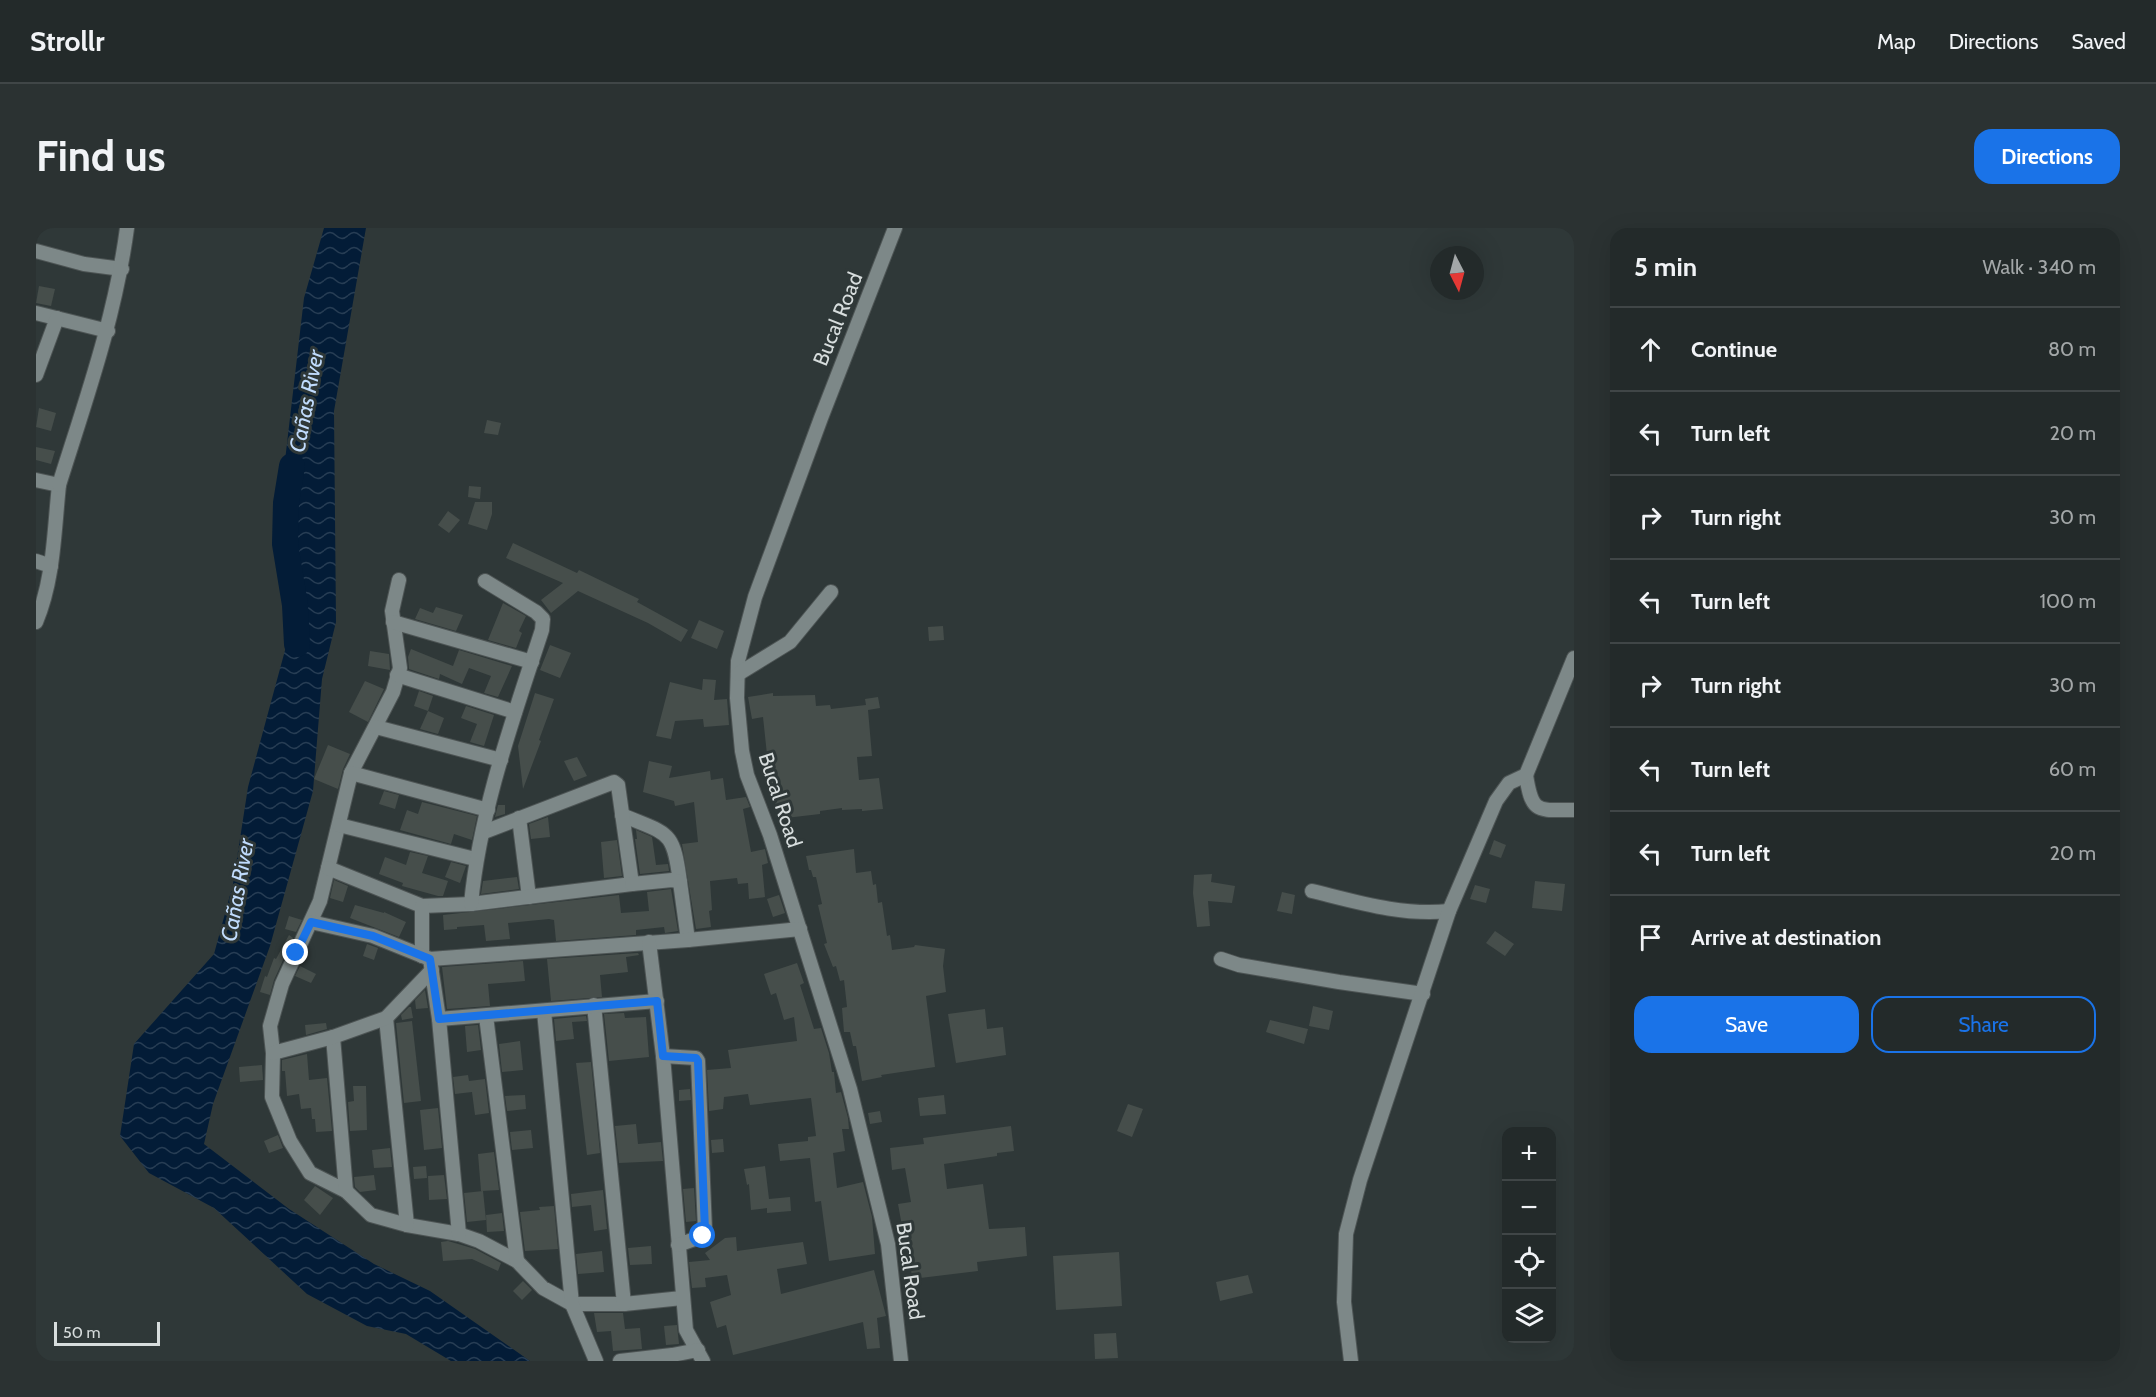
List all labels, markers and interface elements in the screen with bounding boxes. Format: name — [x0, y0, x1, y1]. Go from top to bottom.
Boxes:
text: Strollr — [30, 24, 104, 58]
text: Map — [1877, 29, 1916, 54]
text: Directions — [1949, 29, 2038, 54]
text: Saved — [2071, 29, 2126, 54]
button: Directions — [1974, 129, 2120, 184]
text: Find us — [36, 130, 165, 182]
north arrow — [1430, 246, 1484, 300]
text: 5 min — [1634, 251, 1697, 283]
text: Walk · 340 m — [1982, 255, 2096, 279]
street label: Bucal Road — [808, 269, 868, 369]
icon: ahead — [1634, 333, 1667, 366]
text: Continue — [1691, 336, 1777, 363]
text: 80 m — [2048, 337, 2096, 361]
water label: Cañas River — [283, 346, 330, 455]
icon: left — [1634, 417, 1667, 450]
text: Turn left — [1691, 420, 1770, 447]
text: 20 m — [2050, 421, 2096, 445]
icon: right — [1634, 501, 1667, 534]
text: Turn right — [1691, 504, 1781, 531]
text: 30 m — [2049, 505, 2096, 529]
icon: left — [1634, 585, 1667, 618]
text: Turn left — [1691, 588, 1770, 615]
text: 100 m — [2040, 589, 2096, 613]
icon: right — [1634, 669, 1667, 702]
text: Turn right — [1691, 672, 1781, 699]
text: 30 m — [2049, 673, 2096, 697]
street label: Bucal Road — [753, 749, 808, 850]
icon: left — [1634, 753, 1667, 786]
text: Turn left — [1691, 756, 1770, 783]
text: 60 m — [2049, 757, 2096, 781]
water label: Cañas River — [215, 835, 260, 944]
icon: left — [1634, 837, 1667, 870]
text: Turn left — [1691, 840, 1770, 867]
text: 20 m — [2050, 841, 2096, 865]
icon: arrive — [1634, 921, 1667, 954]
text: Arrive at destination — [1691, 924, 1881, 951]
route end — [282, 939, 308, 965]
button: Save — [1634, 996, 1859, 1053]
button: Share — [1871, 996, 2096, 1053]
map controls — [1502, 1127, 1556, 1343]
button: + — [1502, 1127, 1556, 1181]
button: − — [1502, 1181, 1556, 1235]
street label: Bucal Road — [891, 1221, 930, 1321]
route start — [689, 1222, 715, 1248]
button: locate — [1502, 1235, 1556, 1289]
button: layers — [1502, 1289, 1556, 1343]
scale bar — [54, 1319, 160, 1346]
text: 50 m — [63, 1323, 100, 1342]

